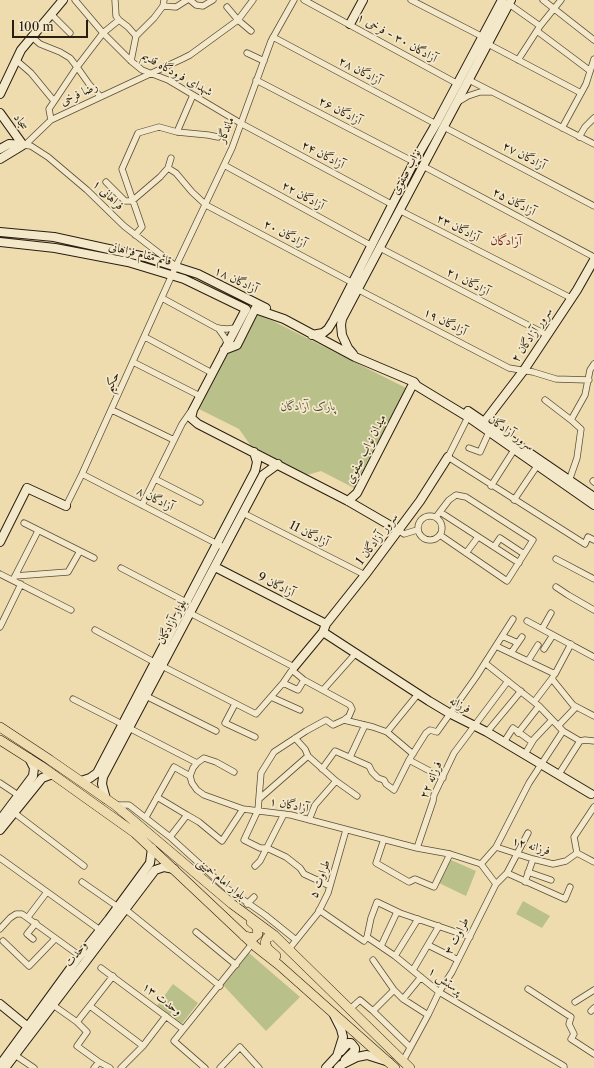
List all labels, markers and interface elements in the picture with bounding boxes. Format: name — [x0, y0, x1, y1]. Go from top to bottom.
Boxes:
street label: آزادگان ۳۰ - فرخی ۱ — [354, 10, 440, 66]
scale bar — [14, 12, 90, 38]
text: 100 m — [19, 19, 54, 34]
street label: شهدای فرودگاه قدیم — [139, 49, 215, 99]
street label: آزادگان ۲۸ — [336, 54, 384, 88]
street label: رضا فرخی — [58, 79, 100, 109]
street label: آزادگان ۲۶ — [316, 94, 364, 128]
street label: سجاد — [10, 111, 32, 133]
street label: ماندگار — [214, 115, 238, 145]
street label: آزادگان ۲۴ — [299, 138, 347, 172]
street label: آزادگان ۲۷ — [500, 139, 548, 173]
street label: نواب صفوی — [388, 147, 424, 197]
street label: فراهانی ۱ — [89, 177, 127, 213]
street label: آزادگان ۲۲ — [279, 178, 327, 214]
street label: آزادگان ۲۵ — [490, 185, 538, 219]
street label: آزادگان ۲۳ — [434, 211, 482, 245]
street label: آزادگان ۲۰ — [261, 217, 309, 251]
district label: آزادگان — [490, 233, 522, 249]
street label: قائم مقام فراهانی — [107, 239, 173, 269]
street label: آزادگان ۱۸ — [212, 263, 260, 297]
street label: آزادگان ۲۱ — [444, 265, 492, 299]
street label: آزادگان ۱۹ — [421, 305, 469, 339]
street label: سرور آزادگان ۲ — [508, 305, 556, 365]
street label: حکیم — [101, 369, 123, 395]
park label: پارک آزادگان — [280, 400, 336, 414]
street label: میدان نواب صفوی — [342, 412, 390, 486]
street label: سرور آزادگان — [485, 412, 537, 454]
street label: آزادگان ۸ — [134, 484, 176, 514]
street label: سرور آزادگان 1 — [353, 510, 401, 568]
street label: آزادگان 11 — [287, 518, 331, 550]
street label: آزادگان 9 — [255, 570, 297, 600]
street label: بلوار آزادگان — [154, 597, 190, 647]
street label: فرزانه — [447, 694, 473, 716]
street label: فرزانه ۲۲ — [417, 759, 445, 801]
street label: آزادگان ۱ — [268, 794, 310, 816]
street label: فرزانه ۱۲ — [510, 834, 552, 858]
street label: بلوار امام خمینی — [194, 855, 248, 903]
street label: طراوت ۵ — [306, 858, 334, 900]
street label: طراوت ۳ — [442, 915, 472, 957]
street label: وحدت — [62, 938, 90, 970]
street label: پرستش ۱ — [425, 964, 465, 998]
street label: وحدت ۱۳ — [139, 979, 185, 1019]

